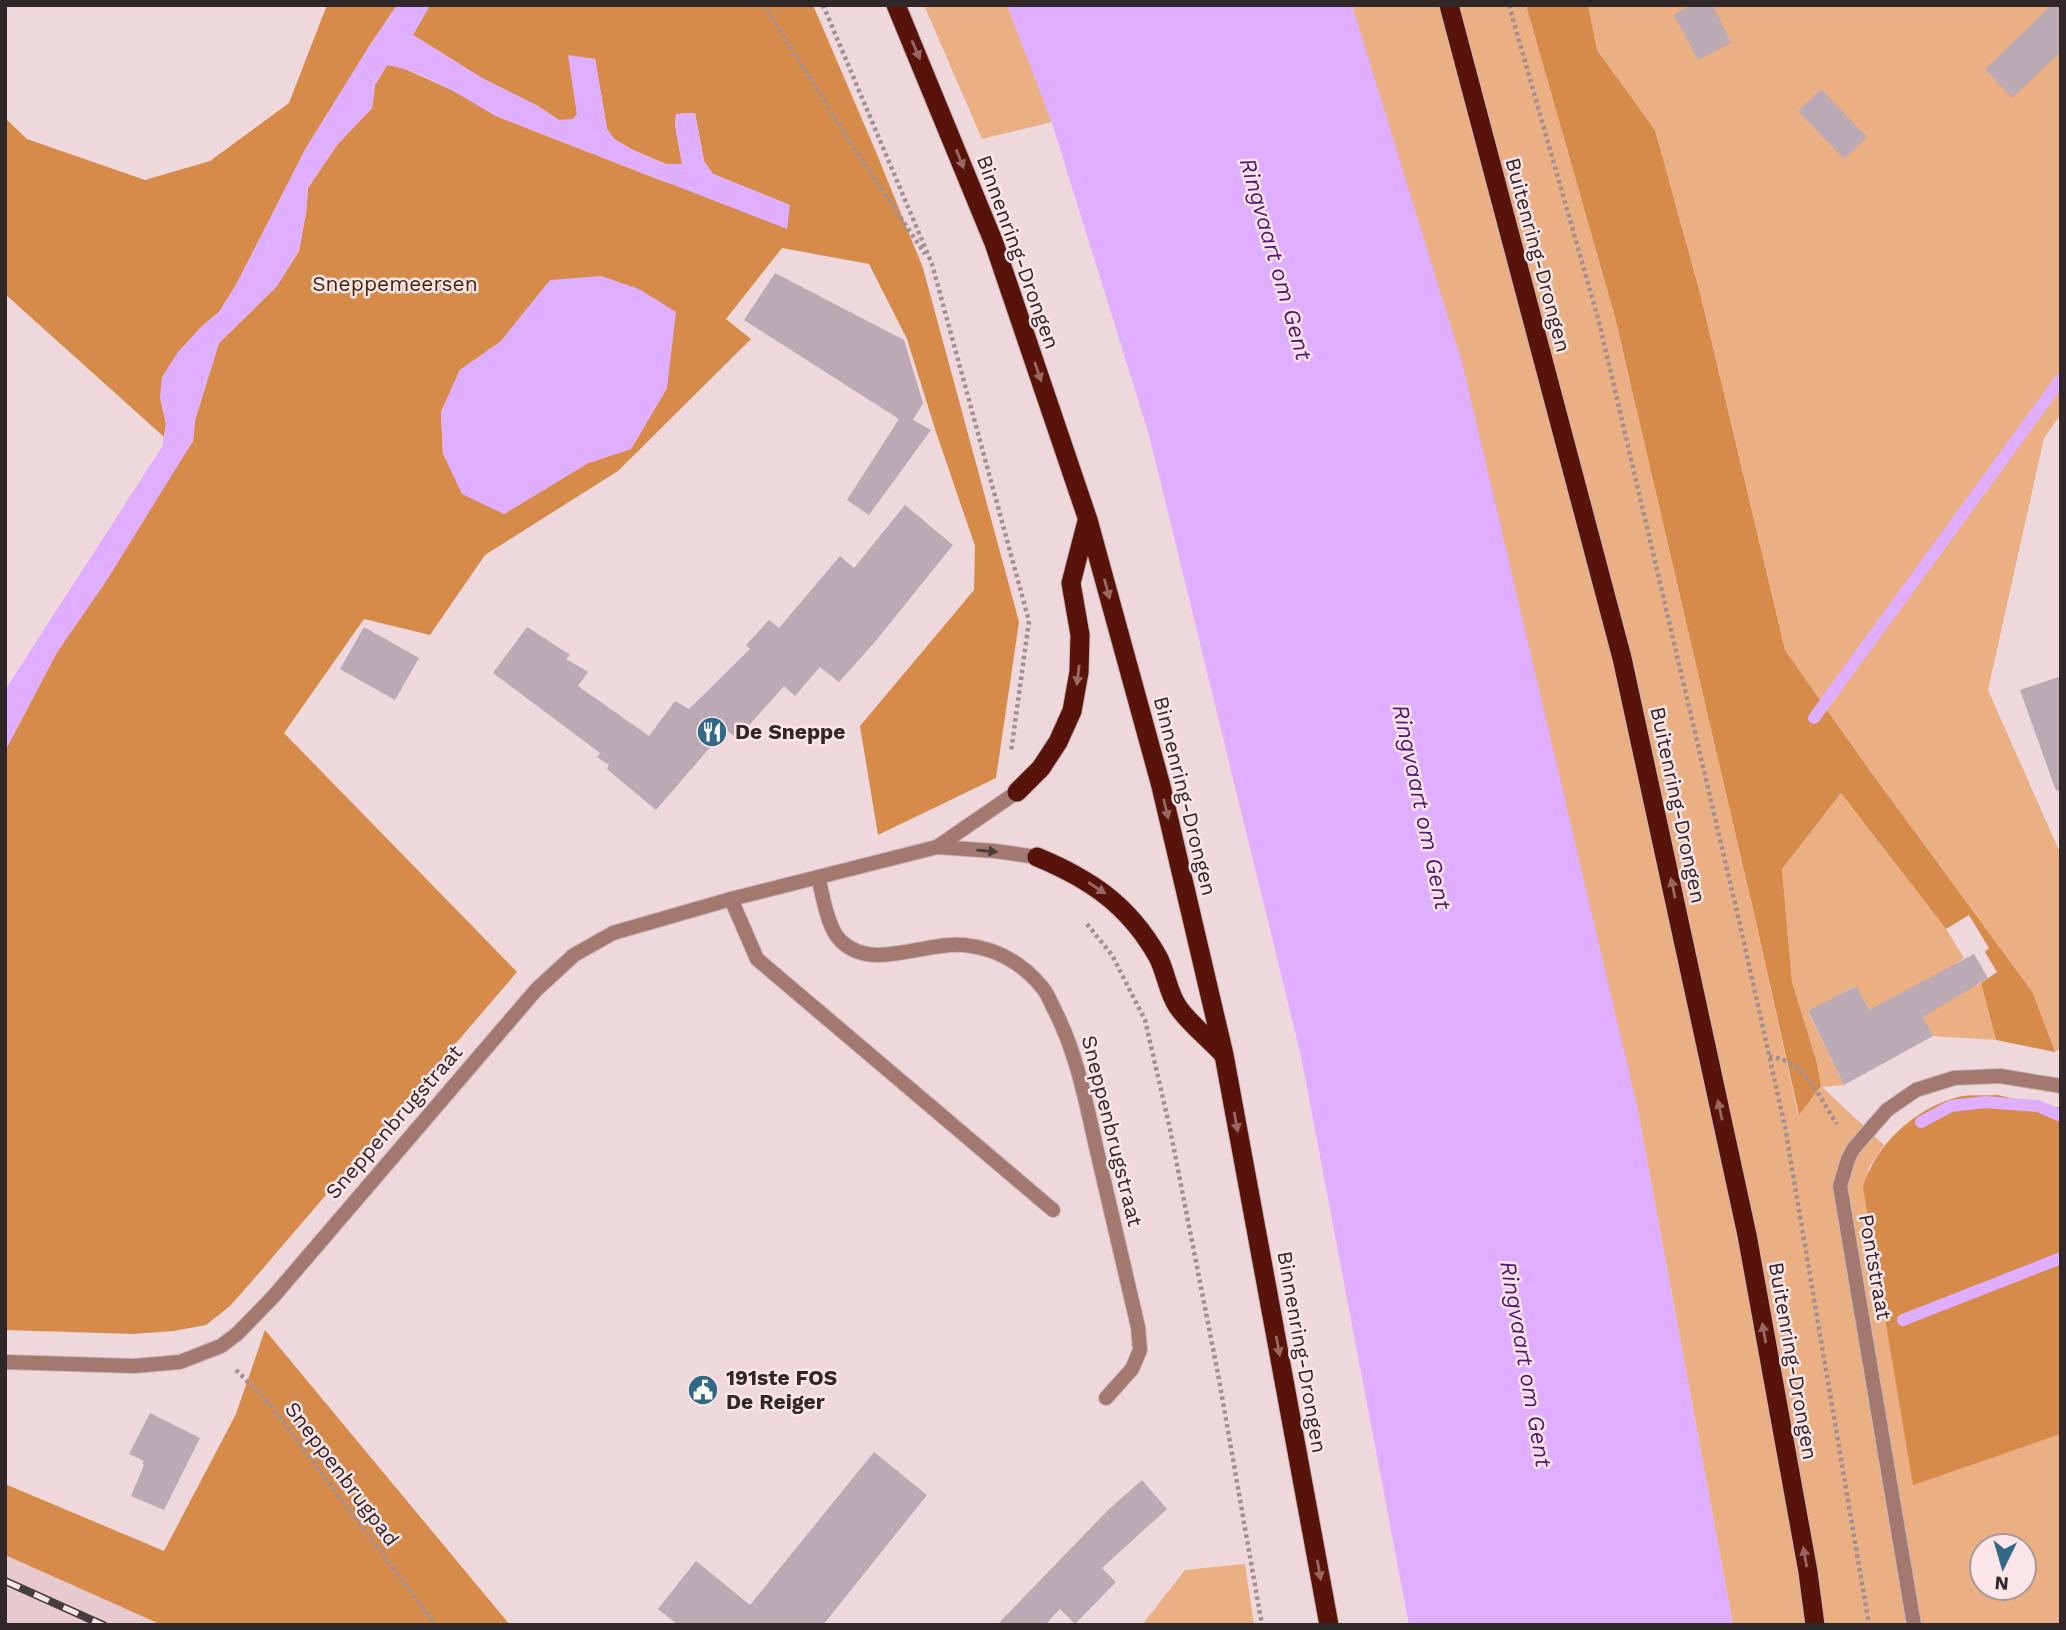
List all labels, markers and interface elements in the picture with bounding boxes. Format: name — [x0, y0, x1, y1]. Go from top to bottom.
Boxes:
one-way arrow — [910, 40, 921, 61]
one-way arrow — [955, 148, 966, 169]
street label: Binnenring-Drongen — [972, 151, 1065, 352]
water label: Ringvaart om Gent — [1234, 155, 1317, 364]
street label: Buitenring-Drongen — [1500, 155, 1576, 355]
park label: Sneppemeersen — [312, 271, 478, 296]
one-way arrow — [1033, 362, 1043, 383]
one-way arrow — [1102, 579, 1112, 600]
one-way arrow — [1072, 664, 1083, 686]
street label: Binnenring-Drongen — [1149, 694, 1222, 898]
water label: Ringvaart om Gent — [1387, 702, 1457, 913]
street label: Buitenring-Drongen — [1645, 704, 1712, 905]
restaurant icon: De Sneppe — [695, 715, 729, 749]
place label: De Sneppe — [735, 719, 845, 744]
one-way arrow — [1161, 798, 1172, 820]
one-way arrow — [976, 846, 998, 857]
one-way arrow — [1667, 877, 1678, 899]
one-way arrow — [1087, 882, 1107, 895]
street label: Sneppenbrugstraat — [1077, 1033, 1148, 1229]
street label: Sneppenbrugstraat — [320, 1039, 468, 1204]
one-way arrow — [1715, 1099, 1726, 1121]
one-way arrow — [1231, 1111, 1242, 1133]
street label: Pontstraat — [1854, 1212, 1897, 1322]
street label: Binnenring-Drongen — [1272, 1249, 1333, 1455]
water label: Ringvaart om Gent — [1494, 1259, 1557, 1470]
street label: Buitenring-Drongen — [1764, 1260, 1823, 1462]
one-way arrow — [1759, 1322, 1770, 1344]
one-way arrow — [1272, 1335, 1283, 1357]
place label: 191ste FOS De Reiger — [726, 1365, 837, 1414]
public building icon: 191ste FOS De Reiger — [686, 1373, 720, 1407]
street label: Sneppenbrugpad — [280, 1397, 405, 1551]
north arrow — [1968, 1532, 2038, 1602]
one-way arrow — [1799, 1546, 1810, 1568]
one-way arrow — [1314, 1559, 1325, 1581]
text: N — [1994, 1571, 2010, 1596]

